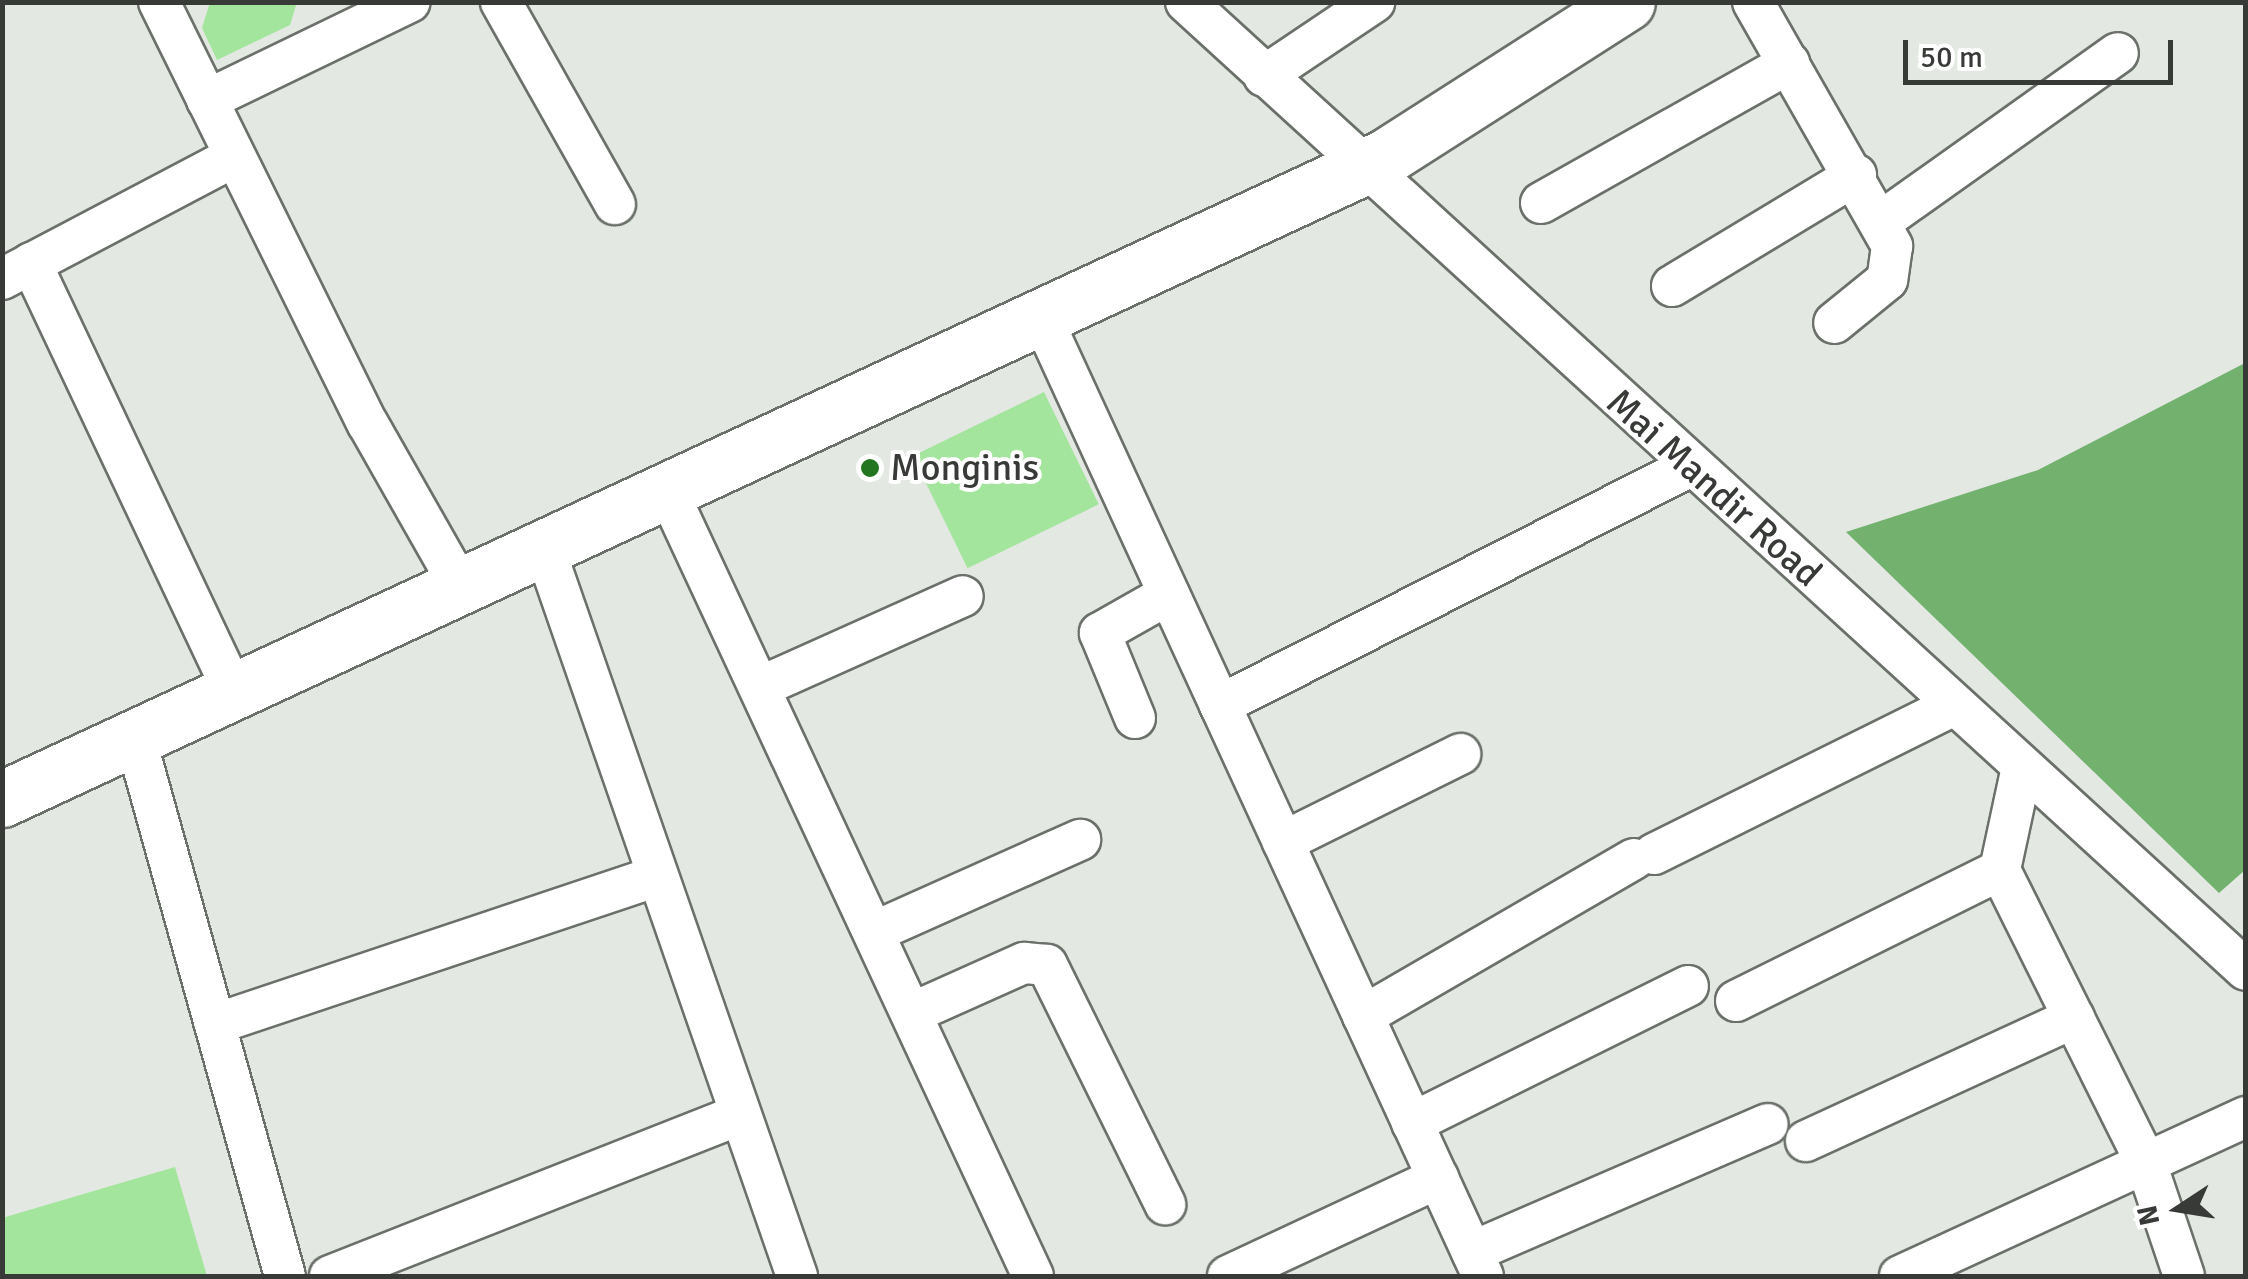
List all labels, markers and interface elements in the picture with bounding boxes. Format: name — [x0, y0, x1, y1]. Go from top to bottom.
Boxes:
scale bar — [1908, 20, 2178, 82]
text: 50 m — [1920, 39, 1983, 76]
street label: Mai Mandir Road — [1597, 380, 1831, 596]
place label: Monginis — [890, 445, 1039, 491]
marker: Monginis — [859, 457, 881, 479]
north arrow — [2128, 1159, 2228, 1259]
text: N — [2130, 1202, 2167, 1228]

